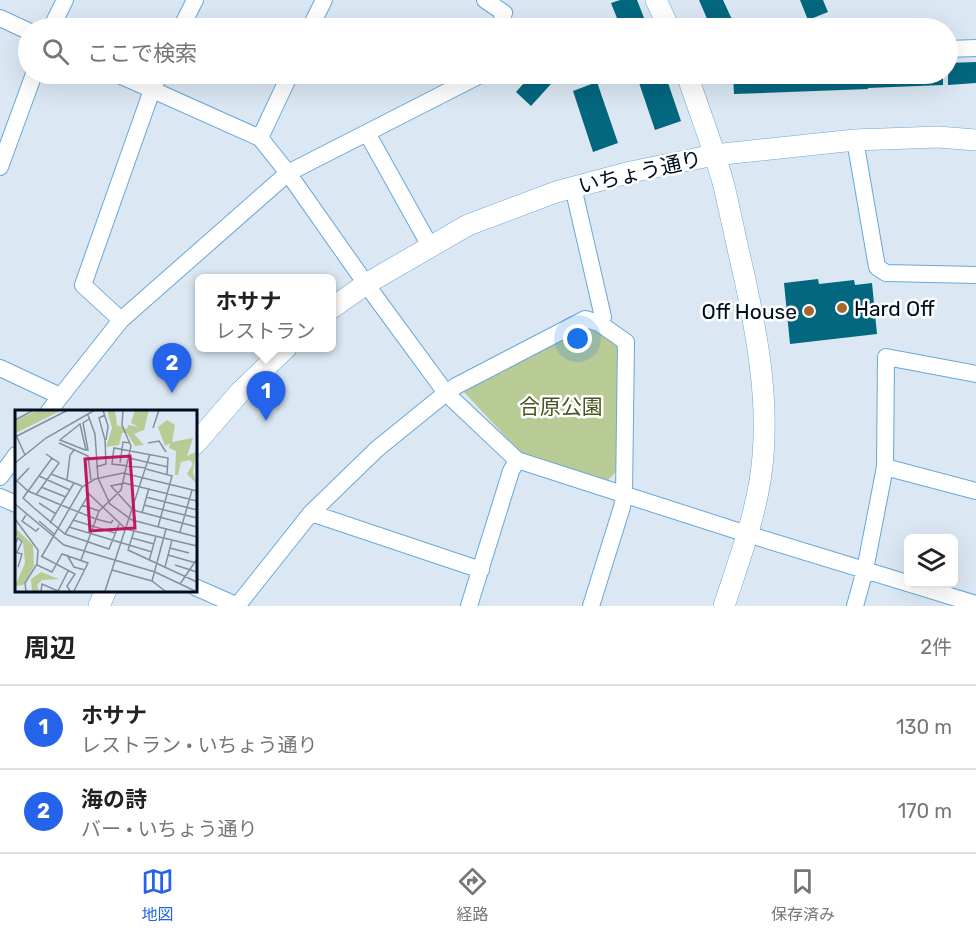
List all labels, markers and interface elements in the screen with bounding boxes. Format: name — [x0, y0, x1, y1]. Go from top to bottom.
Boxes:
search box — [18, 18, 958, 84]
icon: search — [39, 35, 72, 68]
text: ここで検索 — [87, 40, 197, 67]
street label: いちょう通り — [576, 146, 704, 198]
popup — [195, 274, 336, 352]
text: ホサナ — [216, 288, 282, 315]
place label: Hard Off — [854, 296, 935, 321]
place label: Off House — [701, 299, 797, 324]
marker: Hard Off — [835, 301, 849, 315]
marker: Off House — [802, 304, 816, 318]
text: レストラン — [216, 319, 316, 343]
your location — [563, 324, 592, 353]
pin: 2 — [152, 344, 192, 393]
pin: 1 — [246, 372, 286, 421]
park label: 合原公園 — [519, 394, 603, 419]
inset map — [15, 410, 196, 591]
map controls — [904, 534, 958, 588]
button: layers — [904, 534, 958, 588]
text: 周辺 — [24, 633, 76, 664]
text: 2件 — [920, 635, 952, 659]
text: ホサナ — [81, 702, 147, 729]
text: 1 — [39, 715, 48, 739]
text: 130 m — [896, 715, 952, 739]
text: レストラン · いちょう通り — [81, 733, 317, 757]
text: 海の詩 — [81, 786, 147, 813]
text: 2 — [37, 799, 50, 823]
text: 170 m — [898, 799, 952, 823]
text: バー · いちょう通り — [81, 817, 257, 841]
tab: 地図 — [141, 865, 174, 925]
tab: 経路 — [456, 865, 489, 925]
tab: 保存済み — [771, 865, 835, 925]

